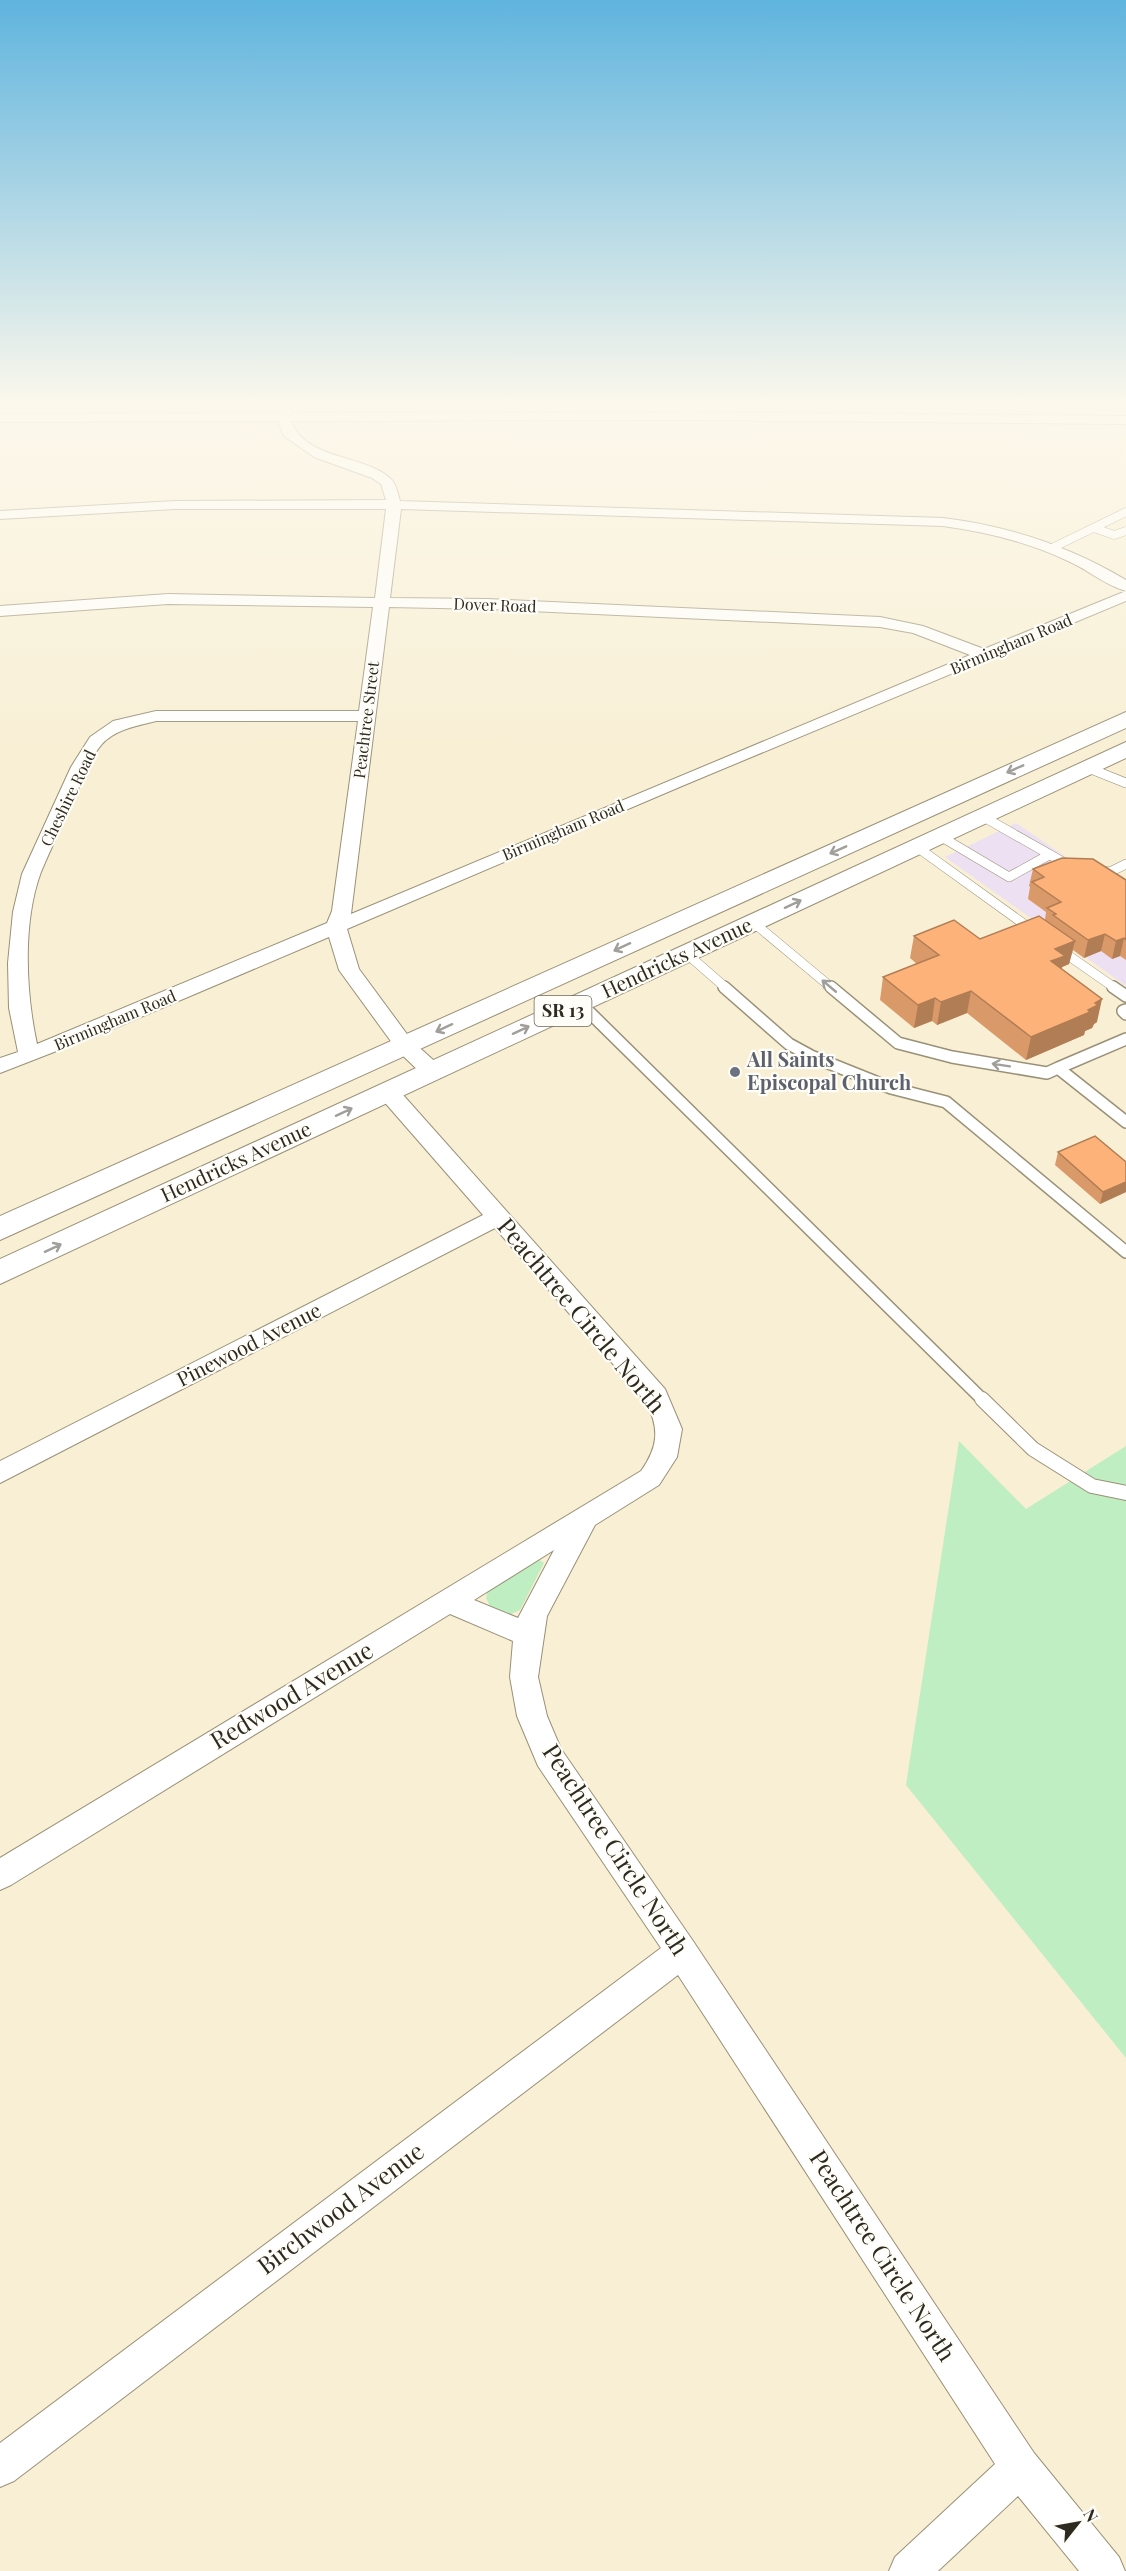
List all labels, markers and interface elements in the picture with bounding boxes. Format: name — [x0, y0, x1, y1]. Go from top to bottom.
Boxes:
street label: Dover Road — [453, 593, 537, 616]
street label: Birmingham Road — [947, 608, 1075, 679]
street label: Peachtree Street — [348, 660, 383, 780]
street label: Cheshire Road — [35, 746, 100, 850]
one-way arrow — [1007, 764, 1025, 776]
street label: Birmingham Road — [499, 794, 627, 865]
one-way arrow — [829, 844, 847, 856]
one-way arrow — [784, 898, 802, 910]
street label: Hendricks Avenue — [597, 910, 756, 1003]
one-way arrow — [613, 941, 631, 953]
one-way arrow — [821, 980, 837, 993]
street label: Birmingham Road — [51, 984, 179, 1055]
road number: SR 13 — [534, 996, 592, 1026]
one-way arrow — [436, 1023, 454, 1035]
one-way arrow — [511, 1024, 529, 1035]
place label: All Saints Episcopal Church — [746, 1045, 911, 1095]
one-way arrow — [992, 1059, 1012, 1070]
marker: All Saints Episcopal Church — [728, 1065, 742, 1079]
one-way arrow — [335, 1106, 353, 1118]
street label: Hendricks Avenue — [156, 1114, 315, 1207]
street label: Peachtree Circle North — [491, 1210, 674, 1419]
one-way arrow — [44, 1241, 62, 1253]
street label: Pinewood Avenue — [172, 1296, 325, 1392]
street label: Redwood Avenue — [204, 1633, 378, 1756]
street label: Peachtree Circle North — [536, 1737, 697, 1961]
street label: Birchwood Avenue — [250, 2134, 429, 2281]
street label: Peachtree Circle North — [803, 2143, 964, 2367]
north arrow — [1048, 2493, 1108, 2553]
text: N — [1079, 2505, 1103, 2526]

